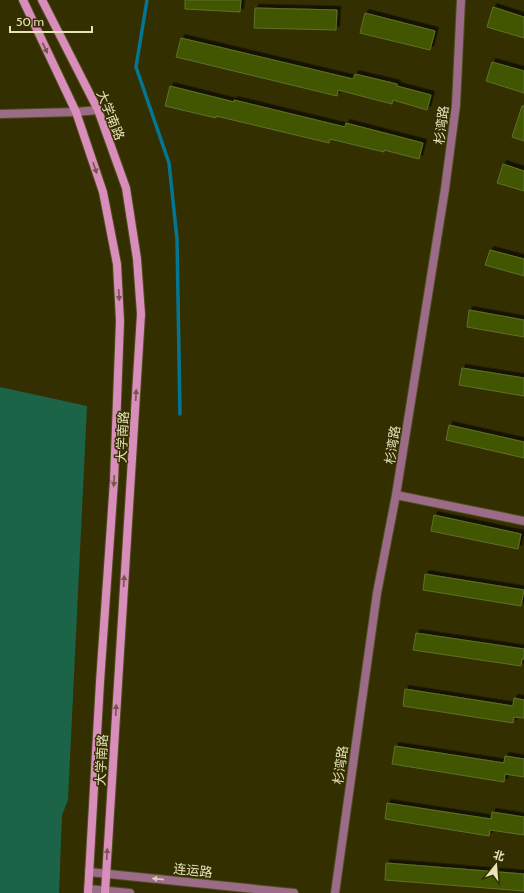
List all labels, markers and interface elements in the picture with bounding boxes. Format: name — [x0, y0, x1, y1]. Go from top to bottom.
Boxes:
scale bar — [10, 8, 92, 34]
text: 50 m — [16, 14, 44, 29]
one-way arrow — [42, 42, 48, 54]
street label: 大学南路 — [94, 88, 128, 142]
street label: 杉湾路 — [431, 105, 451, 145]
one-way arrow — [92, 162, 98, 174]
one-way arrow — [116, 289, 122, 302]
one-way arrow — [133, 389, 140, 401]
street label: 大学南路 — [113, 411, 131, 463]
street label: 杉湾路 — [381, 424, 403, 466]
one-way arrow — [111, 475, 117, 488]
one-way arrow — [121, 575, 128, 587]
one-way arrow — [112, 704, 119, 716]
street label: 大学南路 — [92, 734, 110, 786]
street label: 杉湾路 — [329, 745, 351, 785]
north arrow — [476, 845, 516, 885]
text: 北 — [492, 847, 506, 864]
one-way arrow — [104, 848, 111, 860]
street label: 连运路 — [173, 860, 213, 880]
one-way arrow — [152, 876, 164, 882]

